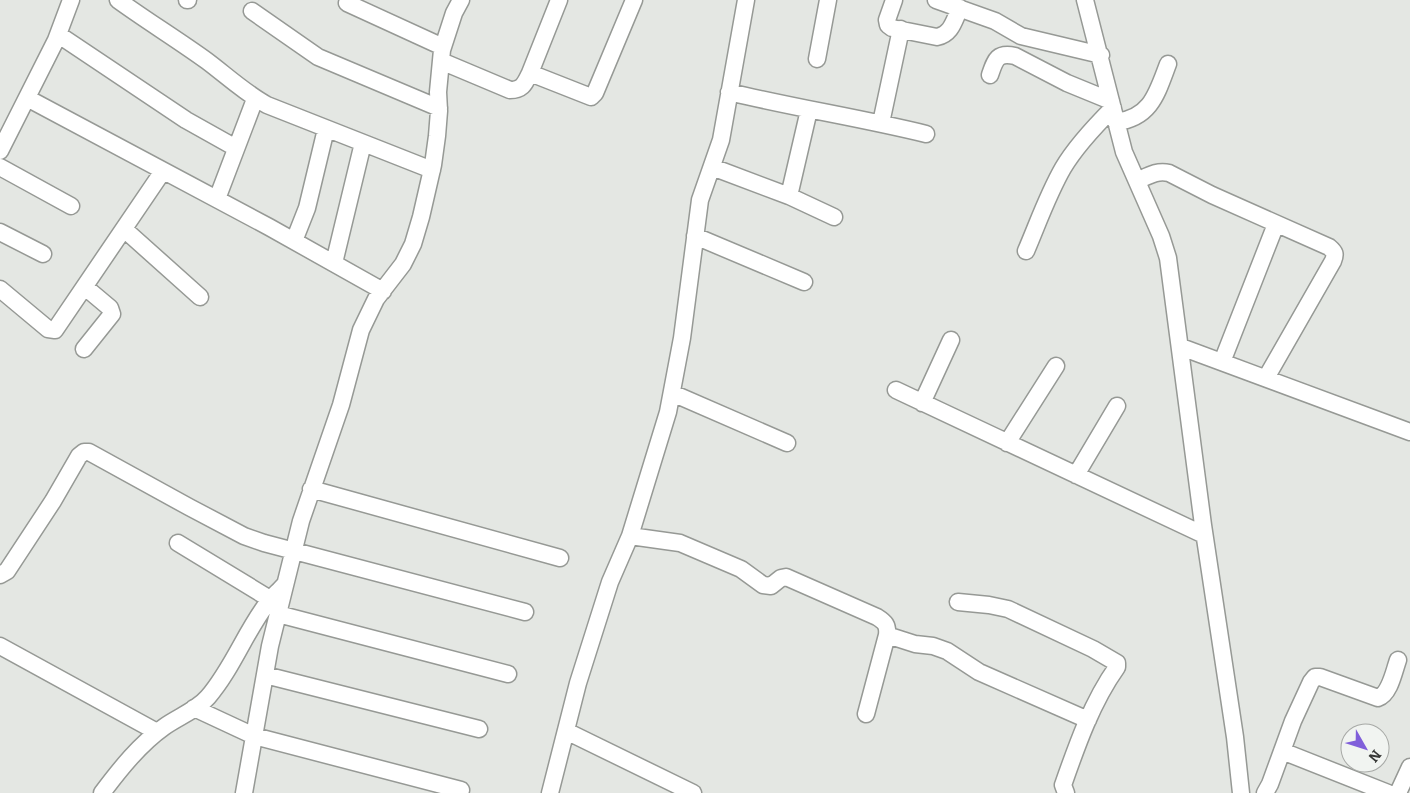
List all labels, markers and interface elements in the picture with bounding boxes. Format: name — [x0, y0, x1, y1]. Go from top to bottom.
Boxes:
north arrow — [1340, 723, 1390, 773]
text: N — [1365, 746, 1385, 766]

